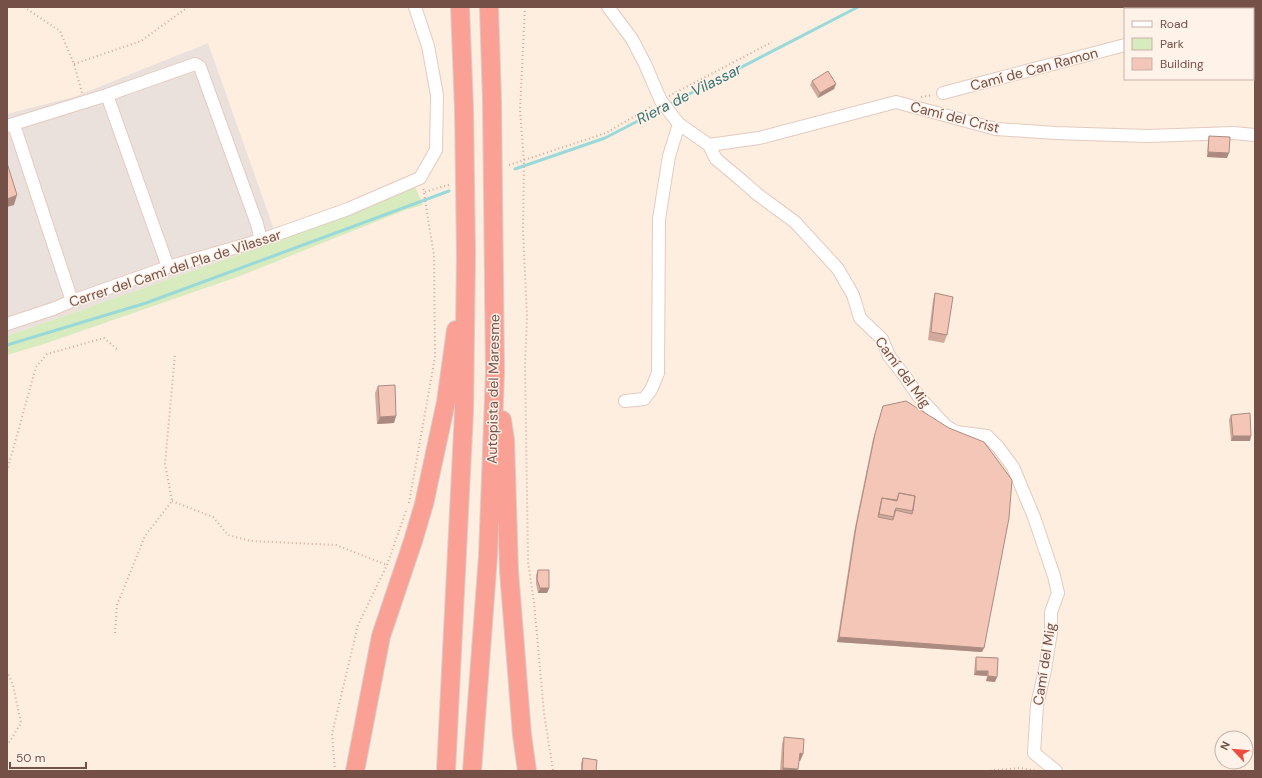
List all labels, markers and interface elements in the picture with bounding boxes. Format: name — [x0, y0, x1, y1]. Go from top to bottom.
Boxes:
legend — [1124, 8, 1254, 80]
text: Road — [1160, 16, 1188, 32]
text: Park — [1160, 36, 1184, 52]
street label: Camí de Can Ramon — [968, 43, 1100, 95]
text: Building — [1160, 56, 1204, 72]
water label: Riera de Vilassar — [633, 59, 745, 129]
street label: Camí del Crist — [909, 97, 1001, 137]
street label: Carrer del Camí del Pla de Vilassar — [67, 225, 283, 311]
street label: Autopista del Maresme — [483, 314, 503, 464]
street label: Camí del Mig — [871, 333, 935, 411]
street label: Camí del Mig — [1029, 621, 1059, 707]
north arrow — [1214, 730, 1254, 770]
text: N — [1217, 739, 1233, 752]
scale bar — [10, 744, 86, 770]
text: 50 m — [16, 750, 45, 766]

